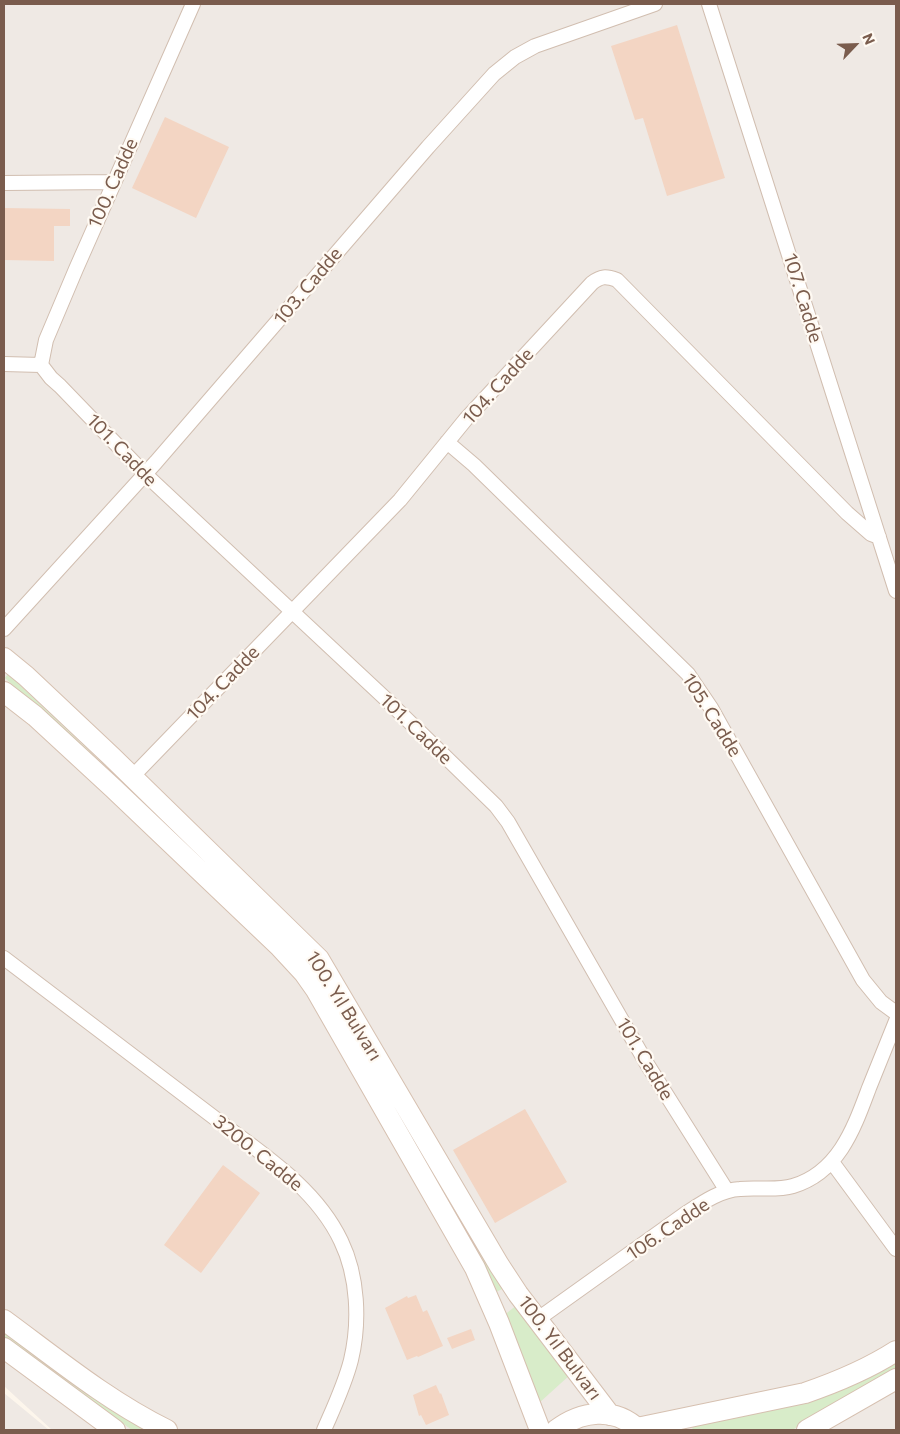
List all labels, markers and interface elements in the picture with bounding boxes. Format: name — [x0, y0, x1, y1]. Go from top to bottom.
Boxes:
north arrow — [830, 20, 880, 70]
text: N — [859, 30, 879, 47]
street label: 100. Cadde — [83, 135, 143, 231]
street label: 103. Cadde — [269, 243, 347, 329]
street label: 107. Cadde — [779, 251, 827, 345]
street label: 104. Cadde — [458, 343, 538, 429]
street label: 101. Cadde — [82, 409, 162, 491]
street label: 104. Cadde — [182, 641, 264, 725]
street label: 105. Cadde — [677, 669, 747, 761]
street label: 101. Cadde — [375, 689, 457, 769]
street label: 100. Yıl Bulvarı — [301, 947, 387, 1065]
street label: 101. Cadde — [612, 1014, 678, 1104]
street label: 3200. Cadde — [209, 1110, 307, 1196]
street label: 106. Cadde — [622, 1193, 714, 1265]
street label: 100. Yıl Bulvarı — [513, 1291, 607, 1405]

